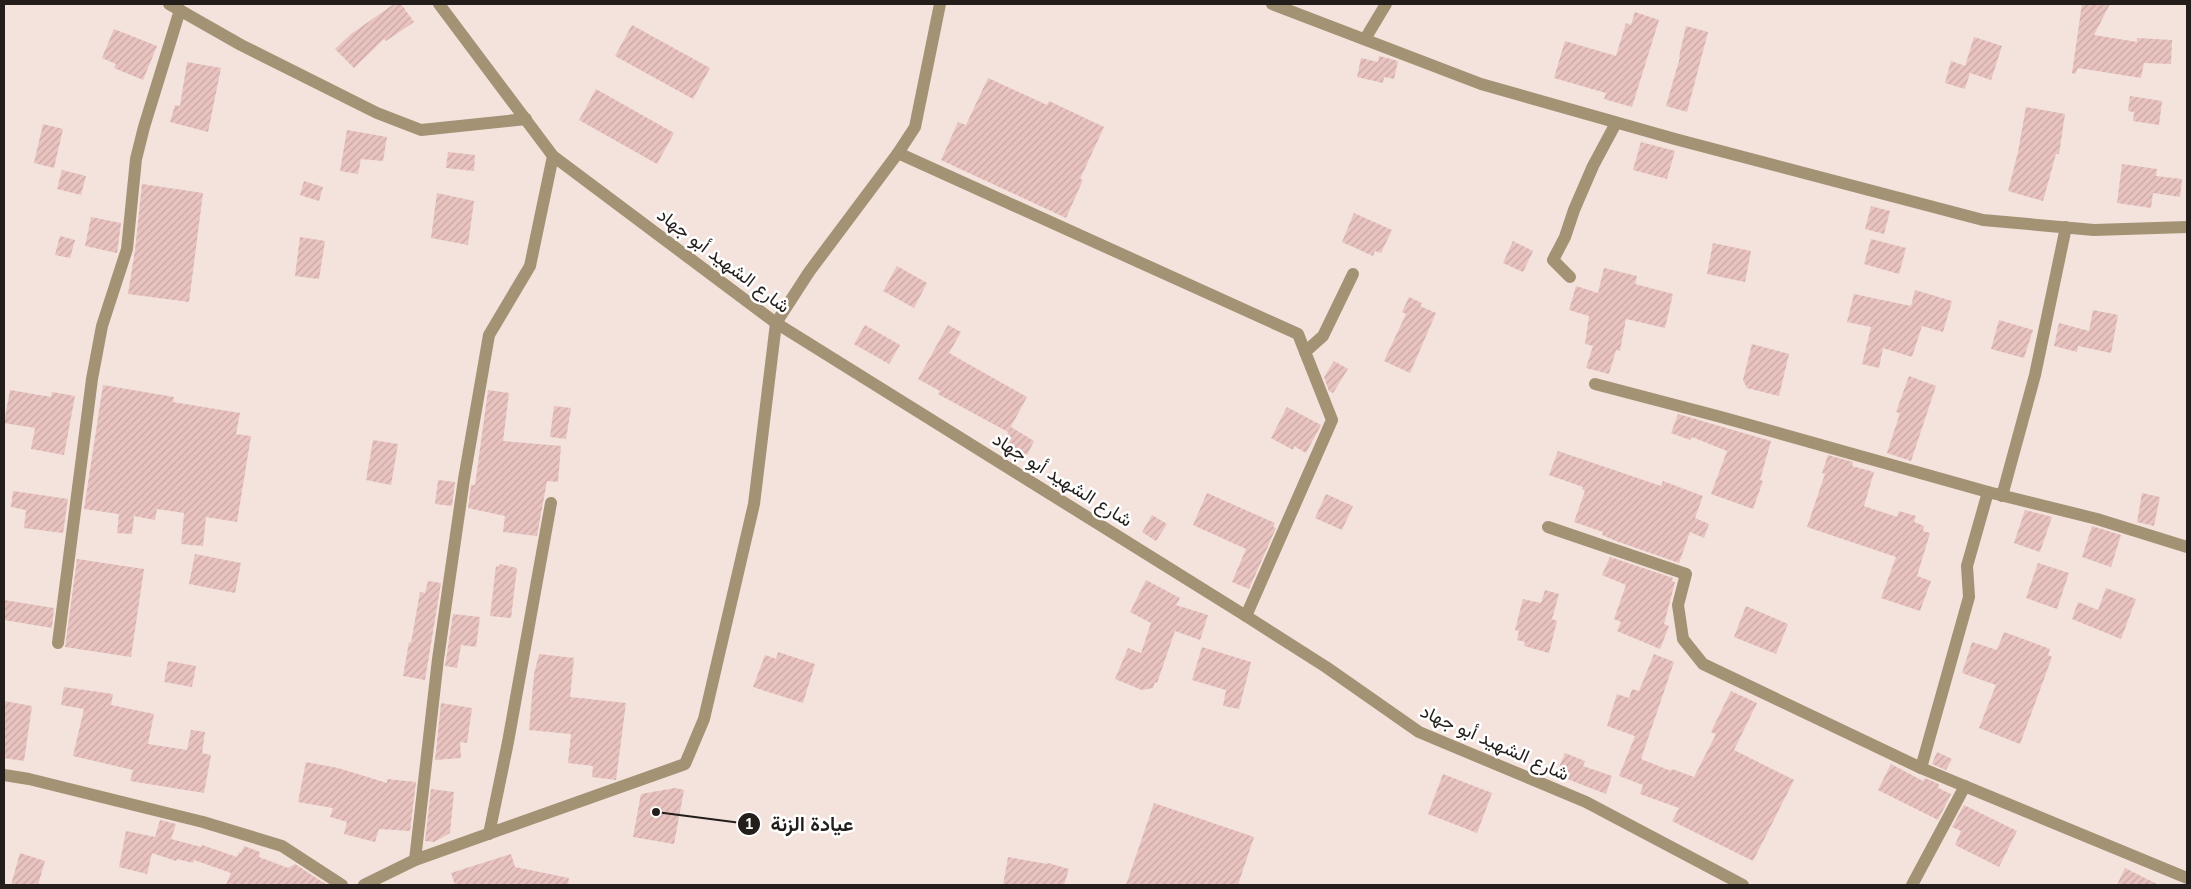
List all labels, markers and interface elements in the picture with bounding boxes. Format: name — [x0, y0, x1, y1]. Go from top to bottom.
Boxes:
street label: شارع الشهيد أبو جهاد — [652, 202, 795, 319]
street label: شارع الشهيد أبو جهاد — [988, 426, 1137, 532]
street label: شارع الشهيد أبو جهاد — [1417, 698, 1573, 786]
callout: عيادة الزنة — [736, 806, 864, 841]
text: عيادة الزنة — [771, 811, 853, 837]
text: 1 — [744, 814, 754, 833]

